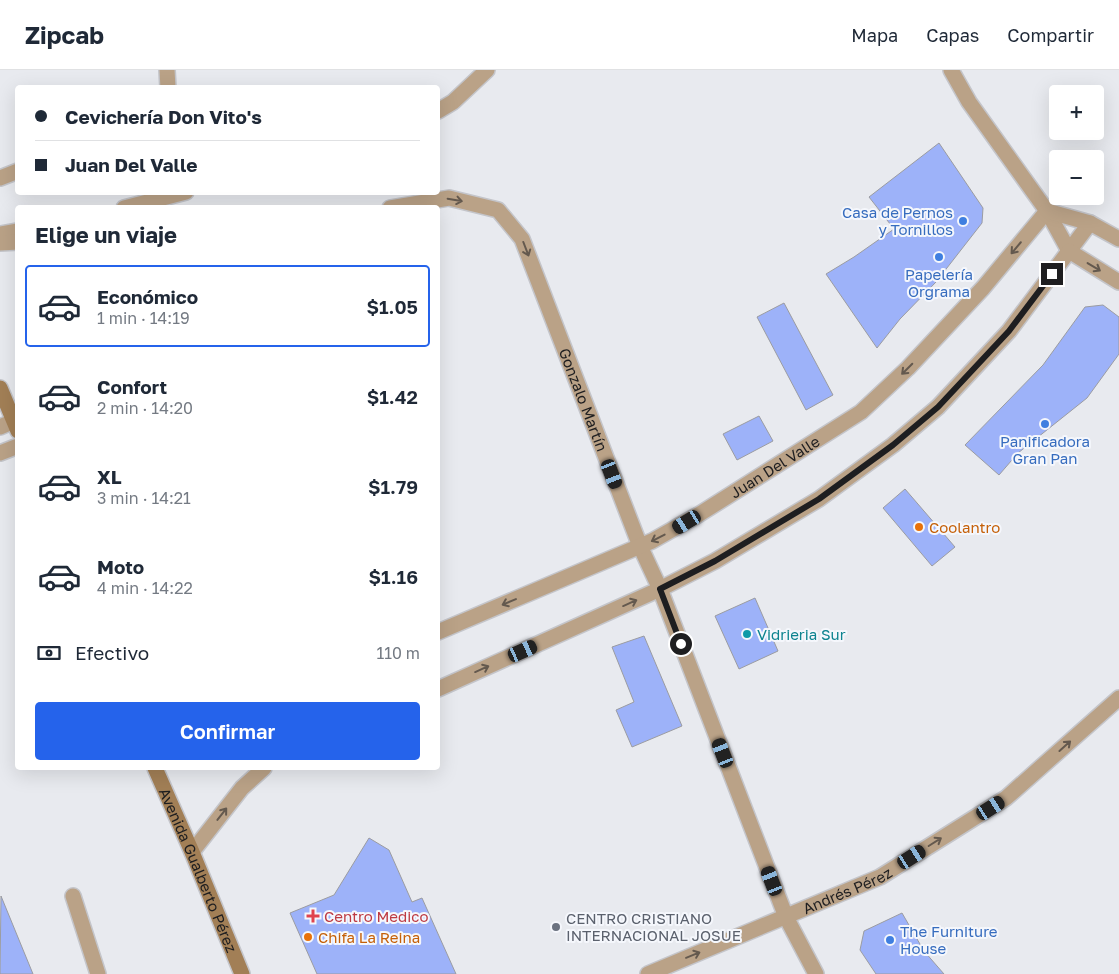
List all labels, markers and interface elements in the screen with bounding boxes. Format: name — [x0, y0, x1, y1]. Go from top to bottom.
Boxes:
text: Zipcab — [25, 20, 104, 49]
text: Mapa — [851, 24, 898, 46]
text: Capas — [926, 24, 979, 46]
text: Compartir — [1007, 24, 1094, 46]
map controls — [1049, 85, 1104, 205]
button: + — [1049, 85, 1104, 140]
text: Cevichería Don Vito's — [65, 105, 262, 128]
button: − — [1049, 150, 1104, 205]
text: Juan Del Valle — [65, 153, 197, 176]
one-way arrow — [447, 196, 463, 206]
place label: Casa de Pernos y Tornillos — [842, 203, 953, 238]
marker: Casa de Pernos y Tornillos — [957, 215, 969, 227]
text: Elige un viaje — [35, 221, 177, 248]
one-way arrow — [522, 241, 531, 256]
one-way arrow — [1011, 242, 1022, 255]
marker: Papelería Orgrama — [933, 251, 945, 263]
one-way arrow — [1086, 262, 1100, 272]
route end — [1041, 263, 1063, 285]
place label: Papelería Orgrama — [905, 265, 973, 300]
icon: car — [37, 284, 82, 329]
text: Económico — [97, 285, 198, 308]
text: $1.05 — [366, 295, 418, 318]
text: 1 min · 14:19 — [97, 308, 190, 328]
street label: Gonzalo Martín — [556, 345, 612, 454]
one-way arrow — [901, 362, 913, 375]
icon: car — [37, 374, 82, 419]
text: Confort — [97, 375, 167, 398]
text: $1.42 — [367, 385, 418, 408]
text: 2 min · 14:20 — [97, 398, 193, 418]
marker: Panificadora Gran Pan — [1039, 418, 1051, 430]
street label: Juan Del Valle — [726, 431, 823, 502]
place label: Panificadora Gran Pan — [1000, 432, 1090, 467]
car — [599, 457, 624, 491]
icon: car — [37, 464, 82, 509]
text: XL — [97, 465, 122, 488]
text: $1.79 — [368, 475, 418, 498]
text: 3 min · 14:21 — [97, 488, 191, 508]
car — [670, 508, 703, 536]
place label: Coolantro — [929, 518, 1000, 536]
marker: Coolantro — [913, 521, 925, 533]
one-way arrow — [651, 534, 666, 543]
icon: car — [37, 554, 82, 599]
text: Moto — [97, 555, 144, 578]
text: $1.16 — [369, 565, 418, 588]
text: 4 min · 14:22 — [97, 578, 193, 598]
one-way arrow — [622, 597, 637, 607]
one-way arrow — [501, 598, 516, 607]
place label: Vidrieria Sur — [757, 625, 846, 643]
marker: Vidrieria Sur — [741, 628, 753, 640]
route start — [670, 633, 692, 655]
car — [506, 638, 539, 664]
icon: cash — [35, 639, 63, 667]
text: Efectivo — [75, 641, 149, 664]
text: 110 m — [376, 643, 420, 663]
one-way arrow — [474, 664, 489, 674]
button: Confirmar — [35, 702, 420, 760]
car — [710, 736, 735, 770]
one-way arrow — [1058, 740, 1071, 751]
street label: Avenida Gualberto Pérez — [156, 785, 241, 955]
car — [974, 794, 1007, 822]
one-way arrow — [217, 807, 227, 821]
one-way arrow — [928, 837, 942, 848]
car — [895, 843, 928, 871]
street label: Andrés Pérez — [800, 863, 895, 917]
car — [759, 864, 784, 898]
place label: Centro Medico — [324, 907, 428, 925]
marker: Centro Medico — [306, 909, 320, 923]
place label: CENTRO CRISTIANO INTERNACIONAL JOSUE — [566, 909, 741, 944]
marker: CENTRO CRISTIANO INTERNACIONAL JOSUE — [550, 921, 562, 933]
place label: The Furniture House — [900, 922, 998, 957]
place label: Chifa La Reina — [318, 928, 420, 946]
marker: Chifa La Reina — [302, 931, 314, 943]
marker: The Furniture House — [884, 934, 896, 946]
one-way arrow — [685, 950, 700, 960]

